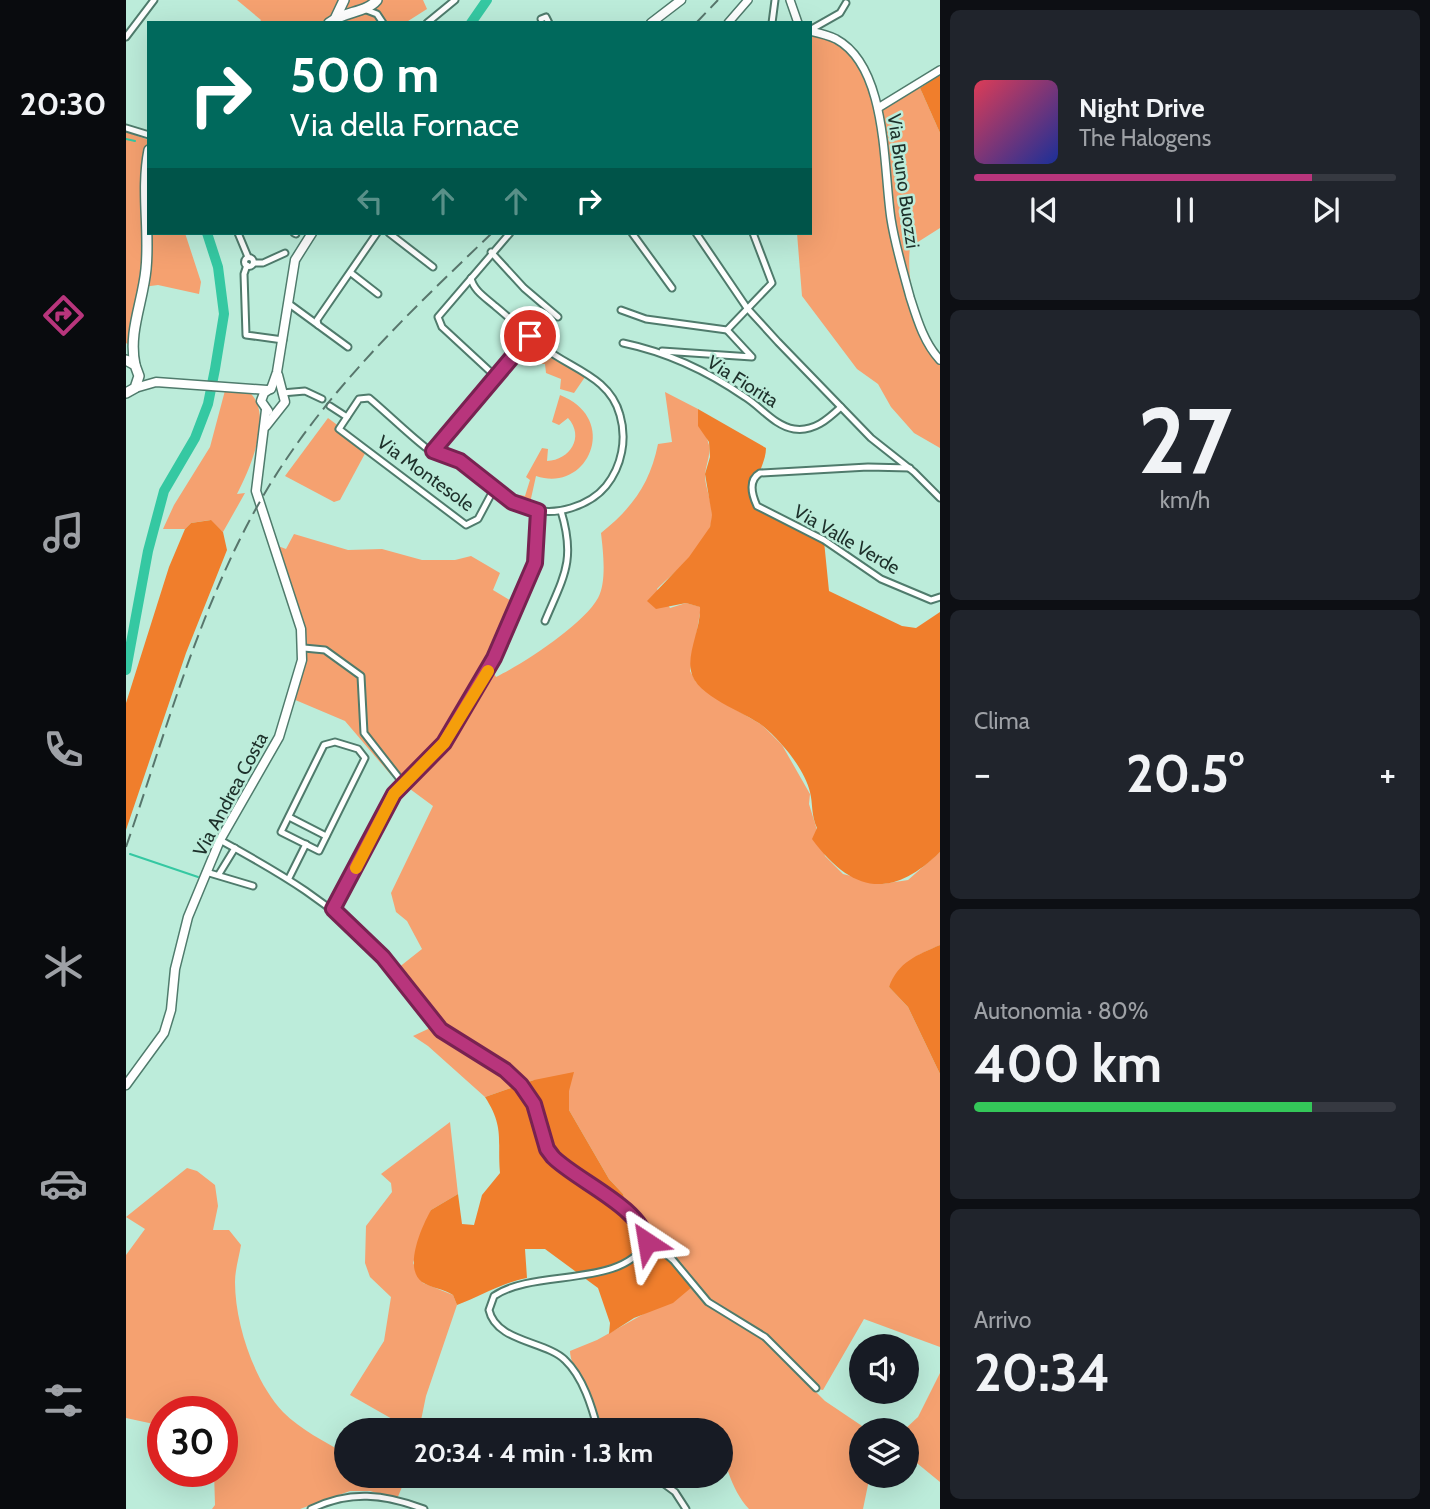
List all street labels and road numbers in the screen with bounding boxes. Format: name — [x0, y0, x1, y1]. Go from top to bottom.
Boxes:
street label: Via Bruno Buozzi — [883, 112, 924, 250]
street label: Via Fiorita — [703, 351, 783, 412]
street label: Via Montesole — [373, 430, 479, 517]
street label: Via Valle Verde — [790, 500, 904, 579]
street label: Via Andrea Costa — [188, 728, 273, 860]

